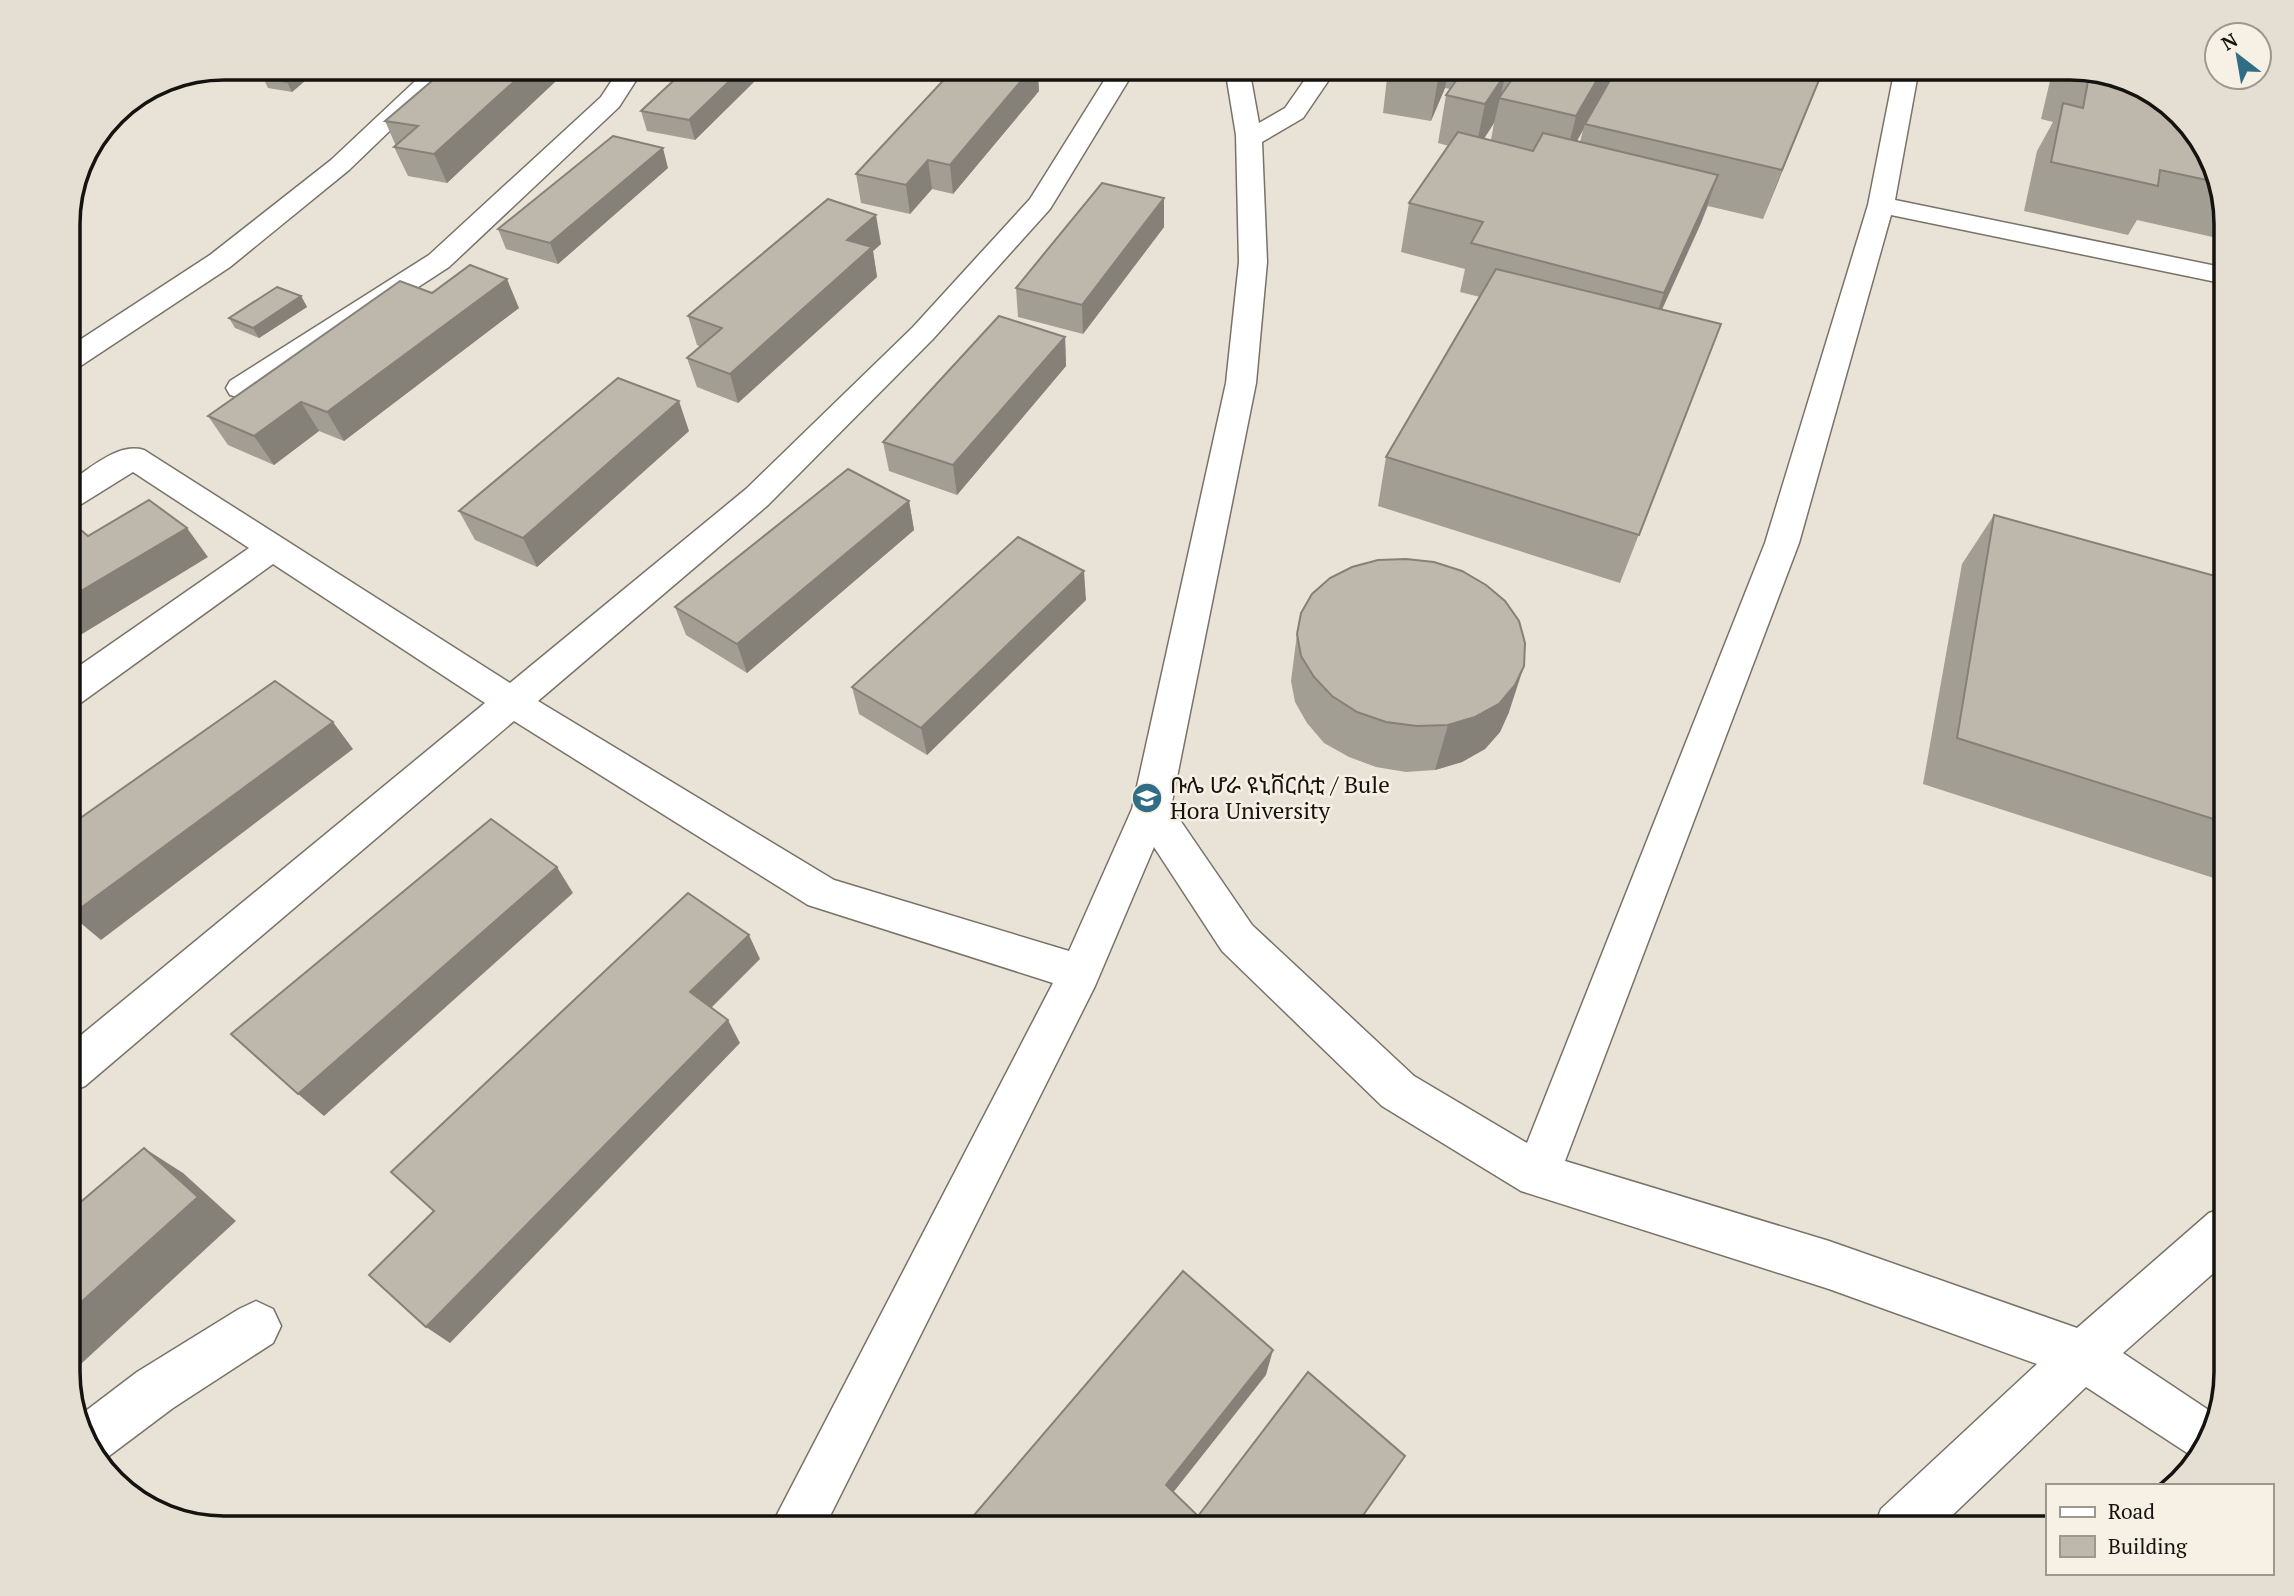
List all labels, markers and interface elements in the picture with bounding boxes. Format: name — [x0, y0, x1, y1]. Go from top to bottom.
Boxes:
north arrow — [2203, 21, 2273, 91]
text: N — [2216, 26, 2242, 55]
place label: ቡሌ ሆራ ዩኒቨርሲቲ / Bule Hora University — [1170, 769, 1390, 826]
school or university icon: ቡሌ ሆራ ዩኒቨርሲቲ / Bule Hora University — [1130, 781, 1164, 815]
legend — [2046, 1484, 2273, 1575]
text: Road — [2108, 1497, 2155, 1525]
text: Building — [2108, 1532, 2188, 1560]

